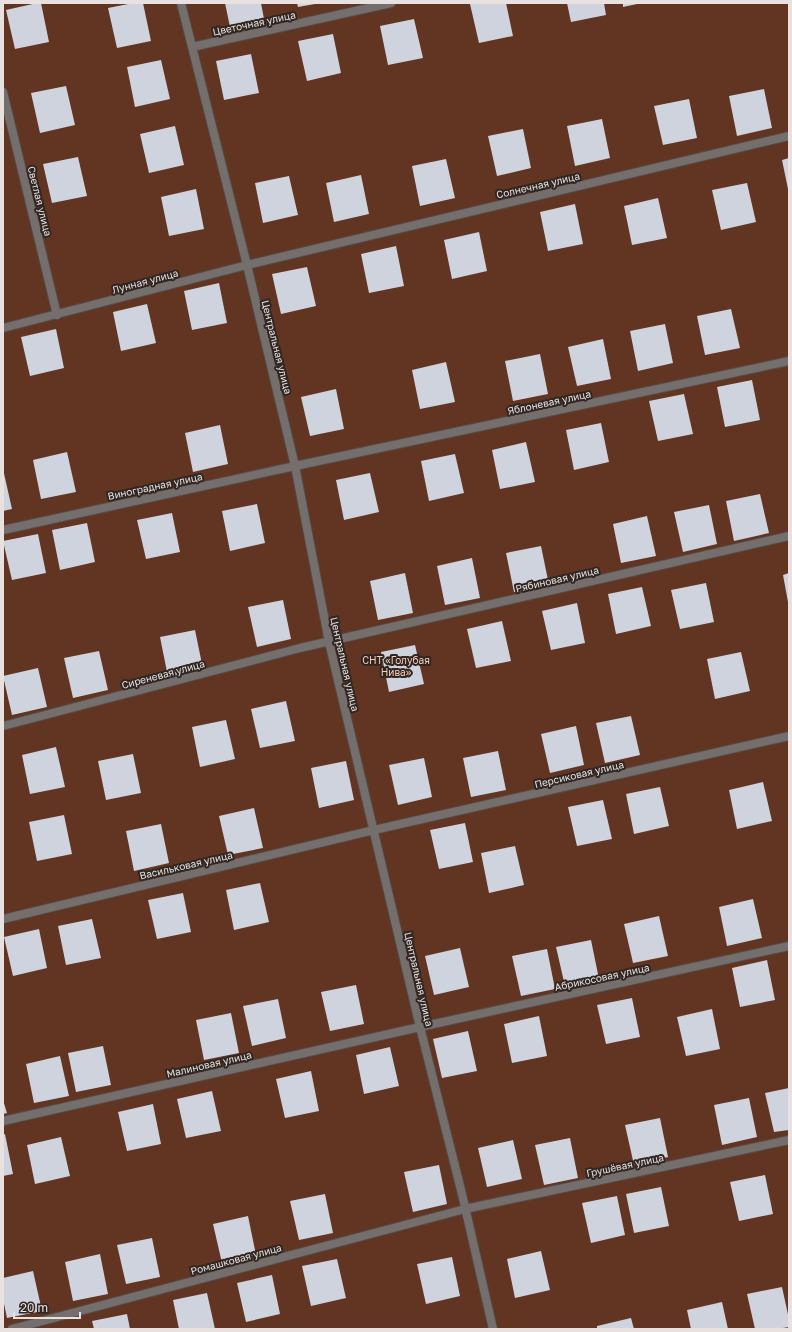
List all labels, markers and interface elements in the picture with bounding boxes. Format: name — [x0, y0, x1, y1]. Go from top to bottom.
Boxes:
street label: Цветочная улица — [211, 8, 297, 38]
street label: Светлая улица — [26, 165, 54, 237]
street label: Солнечная улица — [495, 170, 581, 200]
street label: Лунная улица — [111, 266, 179, 296]
street label: Центральная улица — [260, 299, 294, 395]
street label: Яблоневая улица — [506, 387, 592, 417]
street label: Виноградная улица — [107, 470, 203, 502]
street label: Рябиновая улица — [514, 564, 600, 594]
street label: Центральная улица — [328, 616, 362, 712]
park label: СНТ «Голубая Нива» — [362, 654, 430, 678]
street label: Сиреневая улица — [120, 657, 206, 691]
street label: Персиковая улица — [533, 758, 625, 790]
street label: Васильковая улица — [138, 848, 234, 882]
street label: Центральная улица — [402, 931, 436, 1027]
street label: Абрикосовая улица — [554, 961, 650, 993]
street label: Малиновая улица — [165, 1048, 253, 1080]
street label: Грушёвая улица — [585, 1151, 665, 1179]
street label: Ромашковая улица — [189, 1241, 283, 1277]
scale bar — [14, 1294, 80, 1320]
text: 20 m — [20, 1300, 48, 1315]

